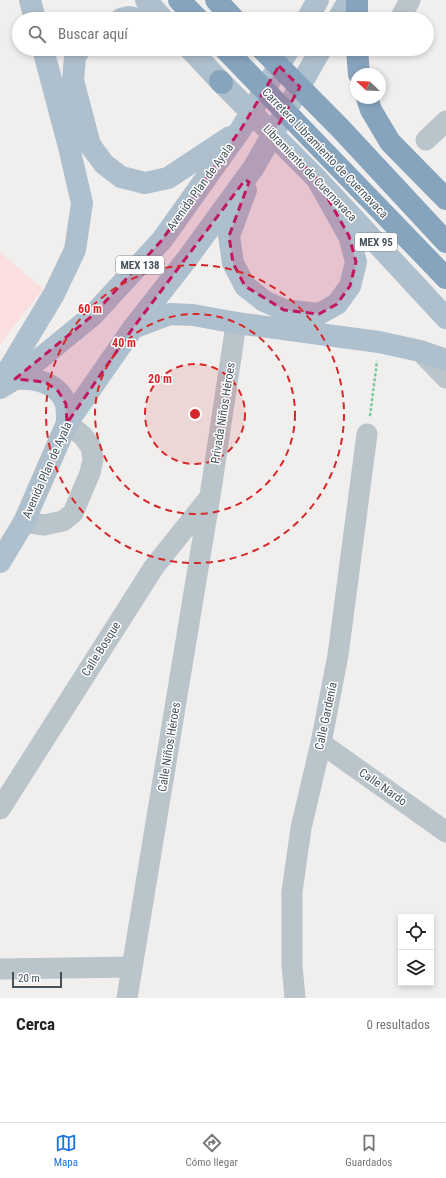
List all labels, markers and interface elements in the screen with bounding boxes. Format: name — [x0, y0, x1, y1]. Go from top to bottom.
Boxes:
search box — [12, 12, 434, 56]
icon: search — [26, 23, 48, 45]
text: Buscar aquí — [58, 25, 128, 43]
north arrow — [350, 68, 386, 104]
street label: Carretera Libramiento de Cuernavaca — [259, 85, 391, 221]
street label: Libramiento de Cuernavaca — [260, 122, 360, 224]
street label: Avenida Plan de Ayala — [164, 141, 236, 233]
road number: MEX 95 — [355, 233, 397, 251]
road number: MEX 138 — [116, 256, 164, 274]
text: 60 m — [78, 302, 102, 316]
text: 40 m — [112, 336, 136, 350]
street label: Privada Niños Héroes — [208, 361, 238, 465]
text: 20 m — [148, 372, 172, 386]
centre of rings — [188, 407, 202, 421]
street label: Avenida Plan de Ayala — [19, 419, 75, 520]
street label: Calle Bosque — [79, 619, 124, 679]
street label: Calle Gardenía — [312, 681, 340, 751]
street label: Calle Niños Héroes — [155, 701, 183, 793]
street label: Calle Nardo — [356, 765, 410, 809]
map controls — [398, 914, 434, 986]
button: locate — [398, 914, 434, 950]
button: layers — [398, 950, 434, 986]
scale bar — [12, 970, 62, 989]
text: 20 m — [18, 972, 40, 985]
text: Cerca — [16, 1014, 55, 1034]
text: 0 resultados — [366, 1017, 430, 1032]
tab: Mapa — [54, 1132, 78, 1169]
tab: Cómo llegar — [185, 1132, 238, 1169]
tab: Guardados — [345, 1132, 392, 1169]

